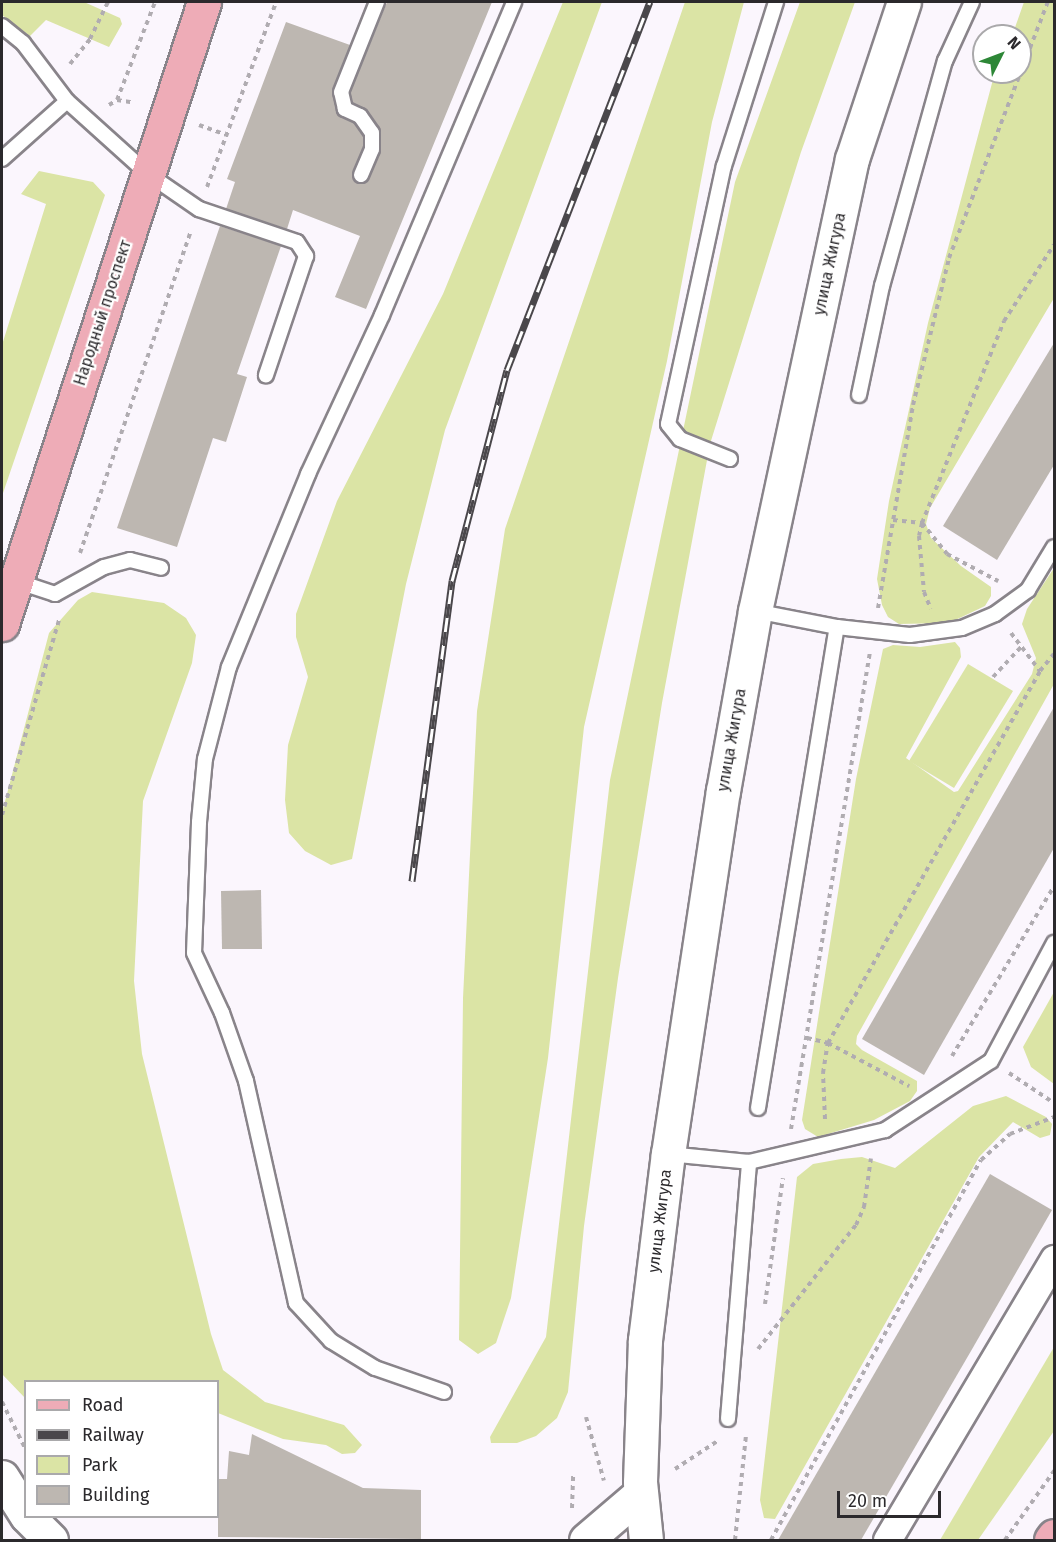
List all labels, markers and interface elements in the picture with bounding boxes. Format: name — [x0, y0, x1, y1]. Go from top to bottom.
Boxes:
north arrow — [972, 24, 1032, 84]
text: N — [1004, 33, 1025, 53]
street label: улица Жигура — [810, 211, 850, 317]
street label: Народный проспект — [70, 238, 136, 388]
street label: улица Жигура — [713, 687, 751, 793]
street label: улица Жигура — [644, 1168, 676, 1274]
legend — [24, 1380, 219, 1518]
text: Road — [82, 1394, 124, 1416]
text: Railway — [82, 1424, 144, 1446]
text: Park — [82, 1454, 117, 1476]
scale bar — [840, 1479, 944, 1517]
text: Building — [82, 1484, 149, 1506]
text: 20 m — [848, 1490, 887, 1512]

